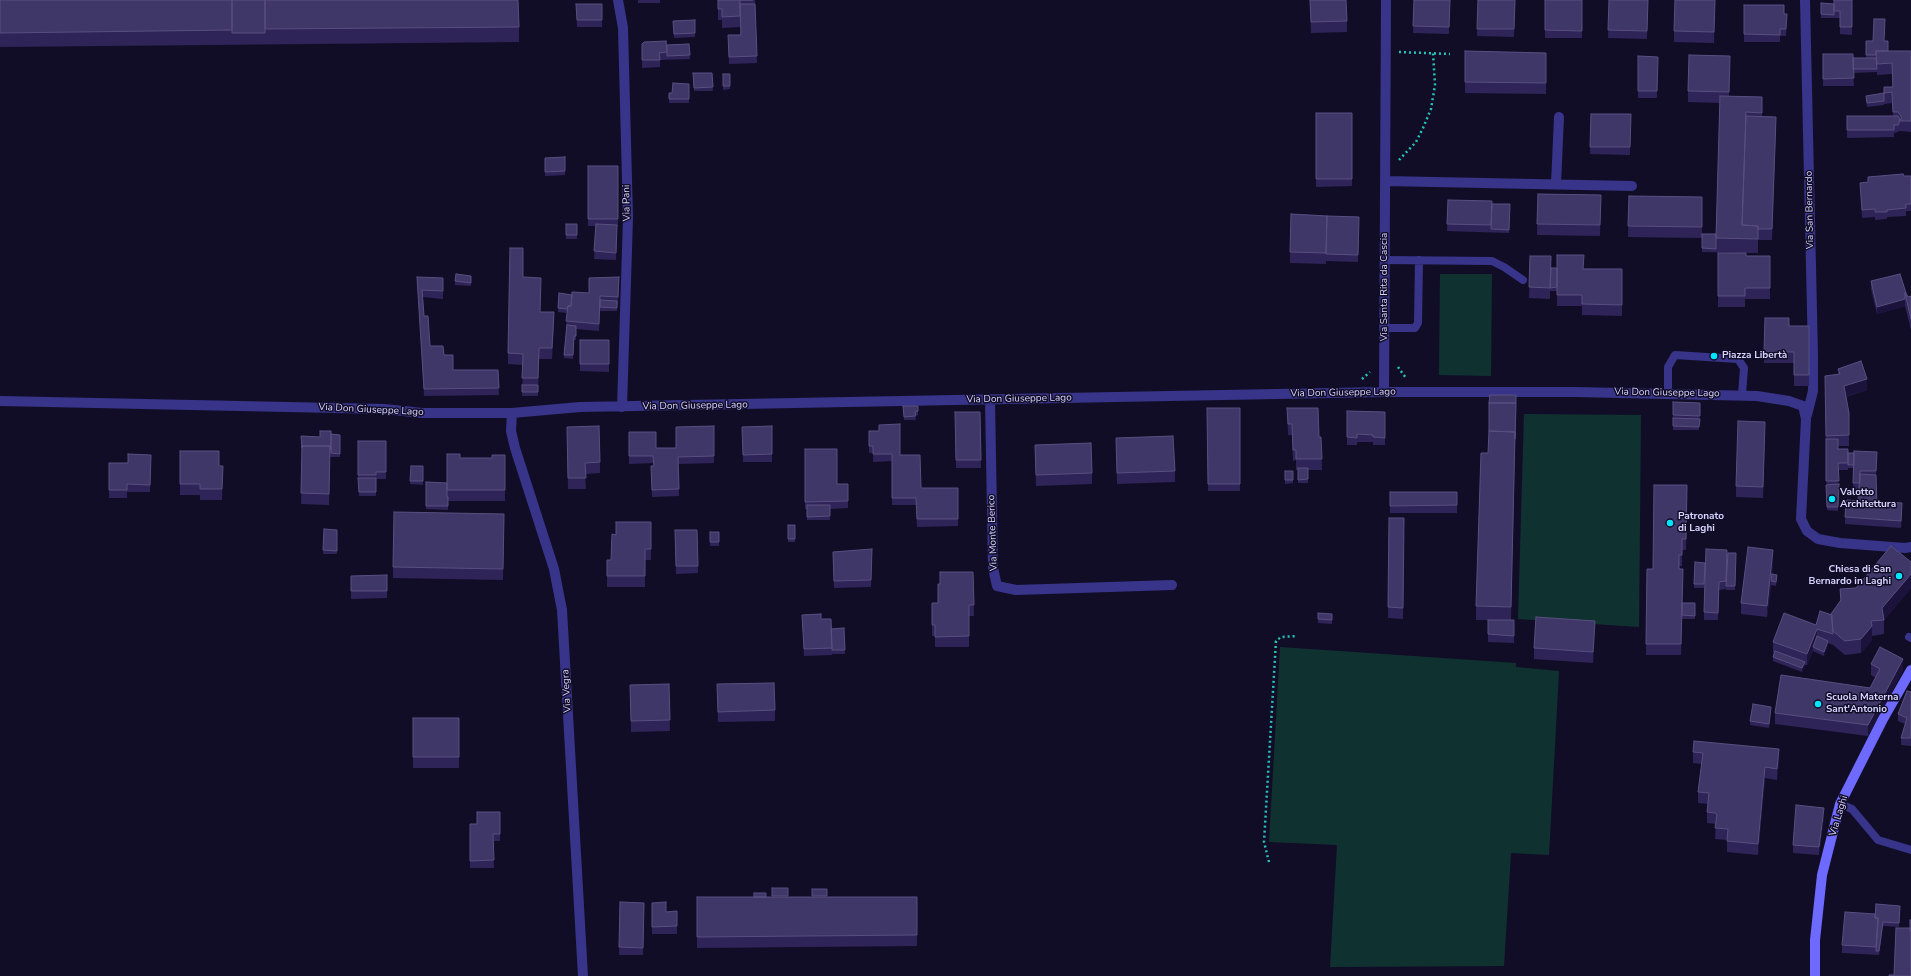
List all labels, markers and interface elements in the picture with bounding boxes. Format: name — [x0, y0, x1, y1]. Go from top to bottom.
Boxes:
street label: Via San Bernardo — [1803, 171, 1817, 249]
street label: Via Pani — [621, 185, 633, 221]
street label: Via Santa Rita da Cascia — [1379, 233, 1391, 341]
place label: Piazza Libertà — [1722, 350, 1787, 362]
marker: Piazza Libertà — [1709, 351, 1719, 361]
street label: Via Don Giuseppe Lago — [1290, 386, 1396, 400]
street label: Via Don Giuseppe Lago — [1614, 386, 1720, 400]
street label: Via Don Giuseppe Lago — [966, 392, 1072, 406]
street label: Via Don Giuseppe Lago — [642, 399, 748, 413]
street label: Via Don Giuseppe Lago — [318, 401, 424, 419]
place label: Valotto Architettura — [1840, 487, 1896, 510]
marker: Valotto Architettura — [1827, 494, 1837, 504]
street label: Via Monte Berico — [986, 495, 1000, 571]
place label: Patronato di Laghi — [1678, 511, 1724, 534]
marker: Patronato di Laghi — [1665, 518, 1675, 528]
place label: Chiesa di San Bernardo in Laghi — [1809, 564, 1891, 588]
marker: Chiesa di San Bernardo in Laghi — [1894, 571, 1904, 581]
street label: Via Vegra — [560, 669, 574, 713]
place label: Scuola Materna Sant'Antonio — [1826, 692, 1899, 716]
marker: Scuola Materna Sant'Antonio — [1813, 699, 1823, 709]
street label: Via Laghi — [1827, 794, 1851, 838]

